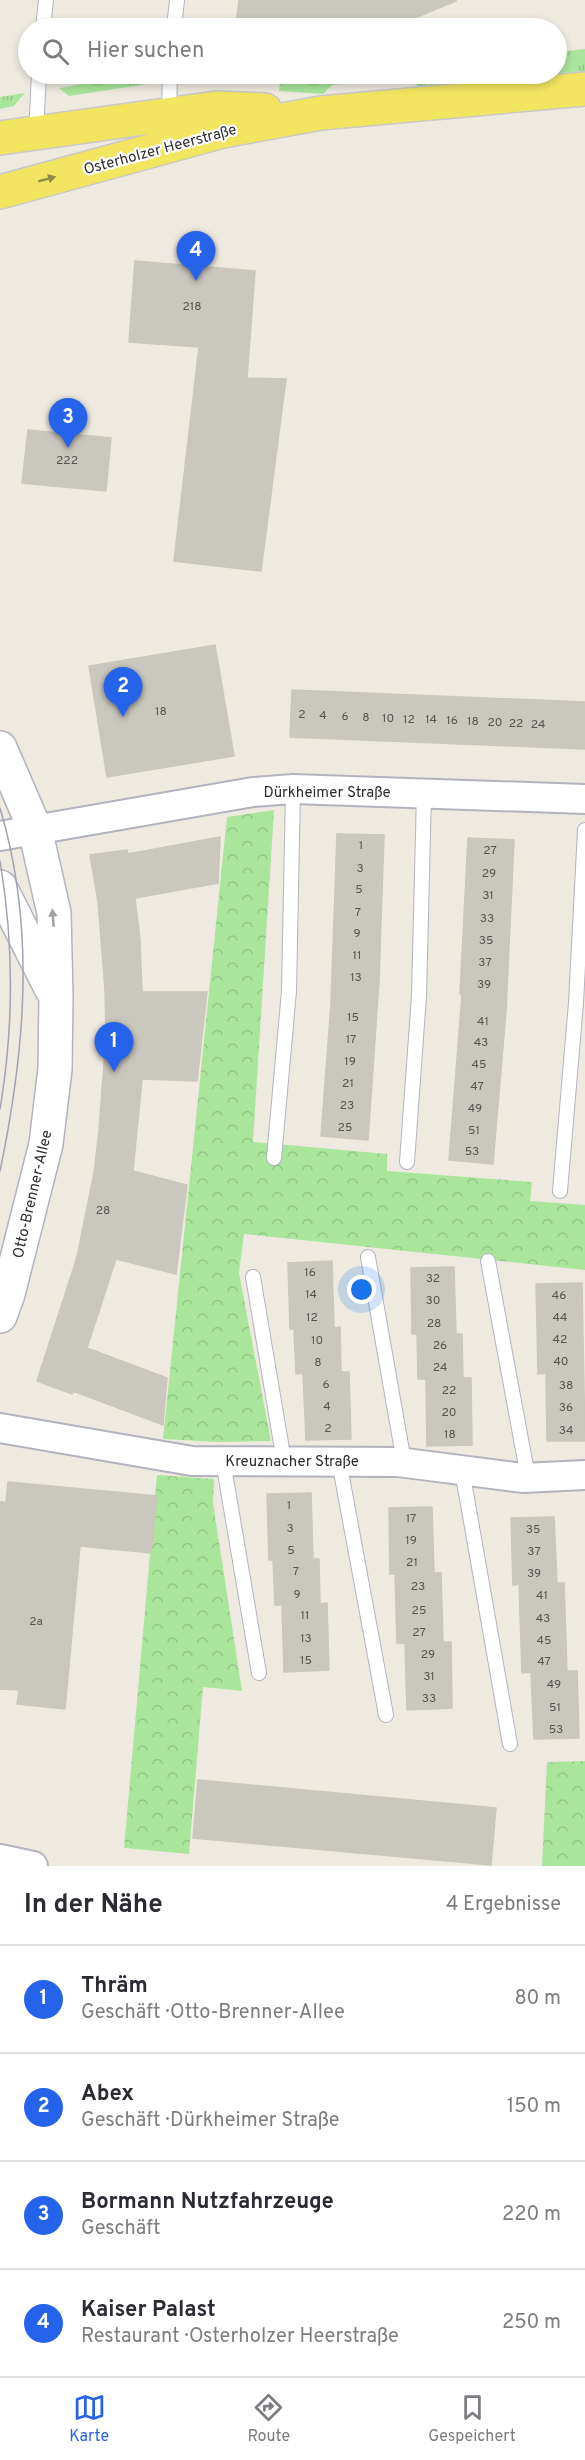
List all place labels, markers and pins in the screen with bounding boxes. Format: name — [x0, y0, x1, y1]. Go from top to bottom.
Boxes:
pin: 4 — [176, 232, 216, 281]
pin: 3 — [48, 398, 88, 448]
pin: 2 — [104, 668, 142, 717]
pin: 1 — [94, 1022, 134, 1072]

